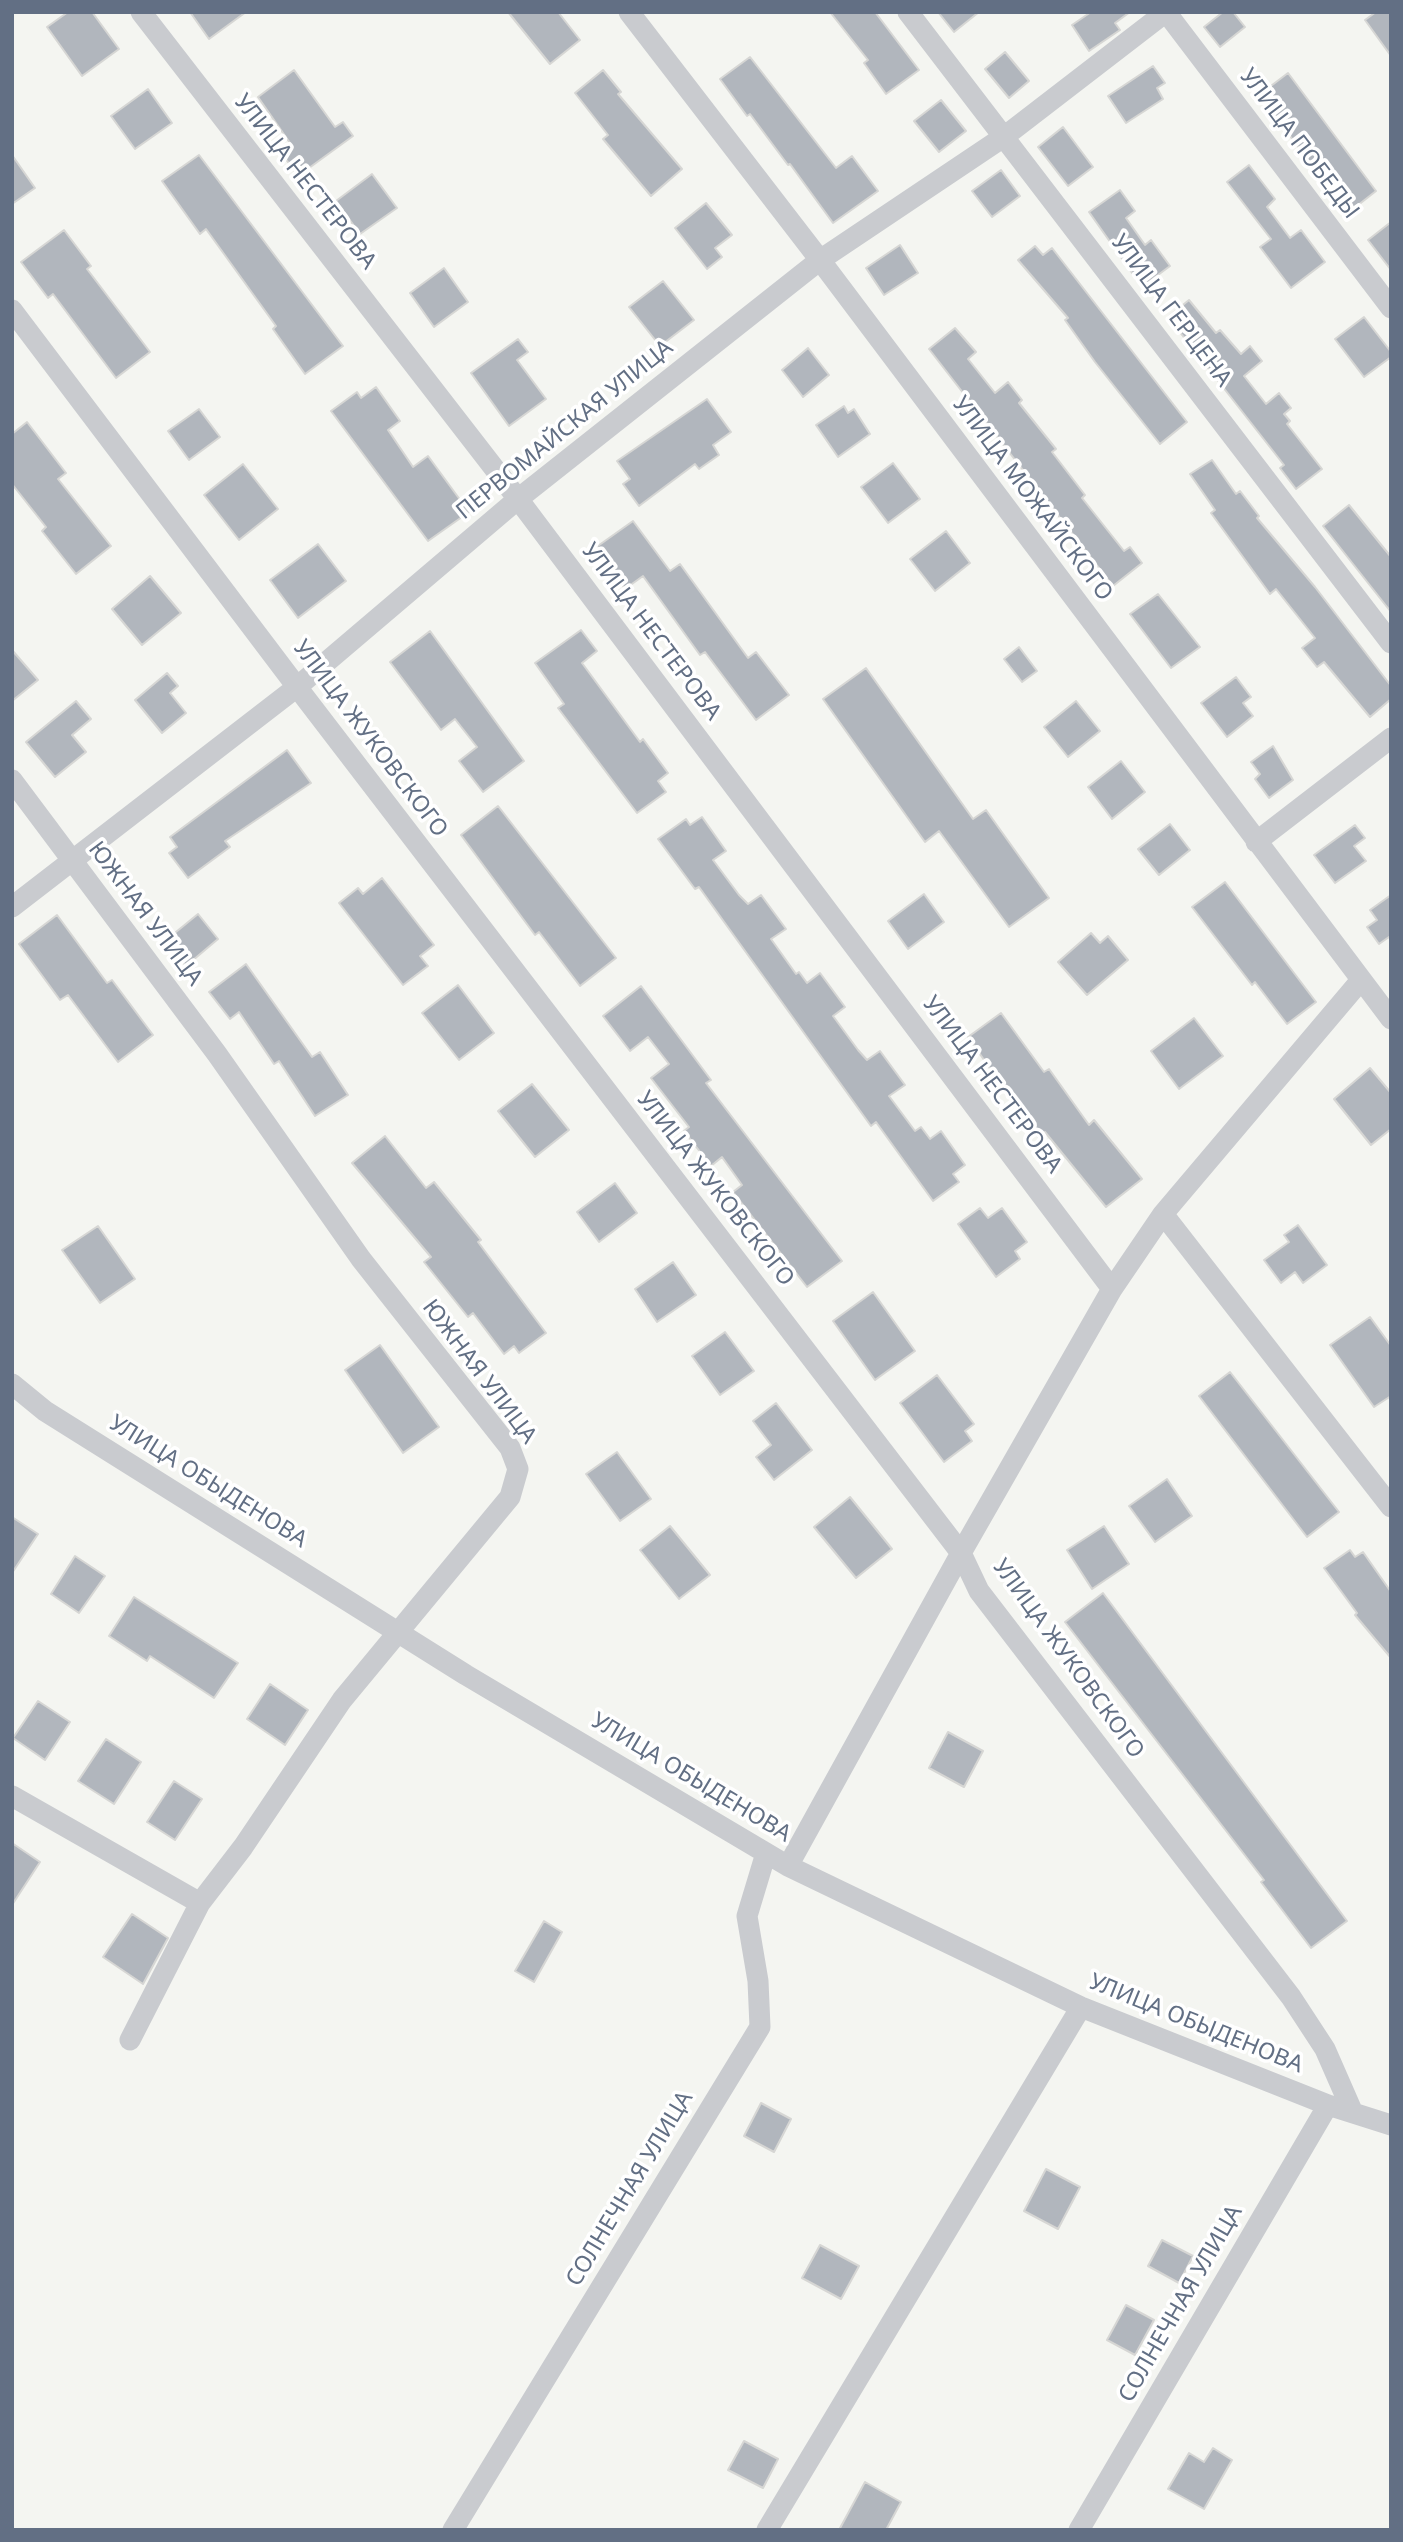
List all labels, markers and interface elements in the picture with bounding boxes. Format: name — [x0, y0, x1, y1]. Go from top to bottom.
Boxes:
street label: УЛИЦА ПОБЕДЫ — [1234, 64, 1364, 224]
street label: УЛИЦА НЕСТЕРОВА — [228, 89, 382, 275]
street label: УЛИЦА ГЕРЦЕНА — [1105, 230, 1237, 392]
street label: ПЕРВОМАЙСКАЯ УЛИЦА — [451, 334, 679, 526]
street label: УЛИЦА МОЖАЙСКОГО — [946, 391, 1118, 607]
street label: УЛИЦА НЕСТЕРОВА — [575, 538, 727, 726]
street label: УЛИЦА ЖУКОВСКОГО — [287, 635, 453, 843]
street label: ЮЖНАЯ УЛИЦА — [82, 837, 208, 991]
street label: УЛИЦА НЕСТЕРОВА — [916, 991, 1068, 1179]
street label: УЛИЦА ЖУКОВСКОГО — [630, 1086, 800, 1292]
street label: ЮЖНАЯ УЛИЦА — [416, 1295, 542, 1449]
street label: УЛИЦА ОБЫДЕНОВА — [104, 1410, 312, 1554]
street label: УЛИЦА ЖУКОВСКОГО — [986, 1554, 1150, 1764]
street label: УЛИЦА ОБЫДЕНОВА — [586, 1707, 796, 1849]
street label: УЛИЦА ОБЫДЕНОВА — [1085, 1968, 1307, 2080]
street label: СОЛНЕЧНАЯ УЛИЦА — [561, 2086, 699, 2292]
street label: СОЛНЕЧНАЯ УЛИЦА — [1113, 2201, 1249, 2407]

